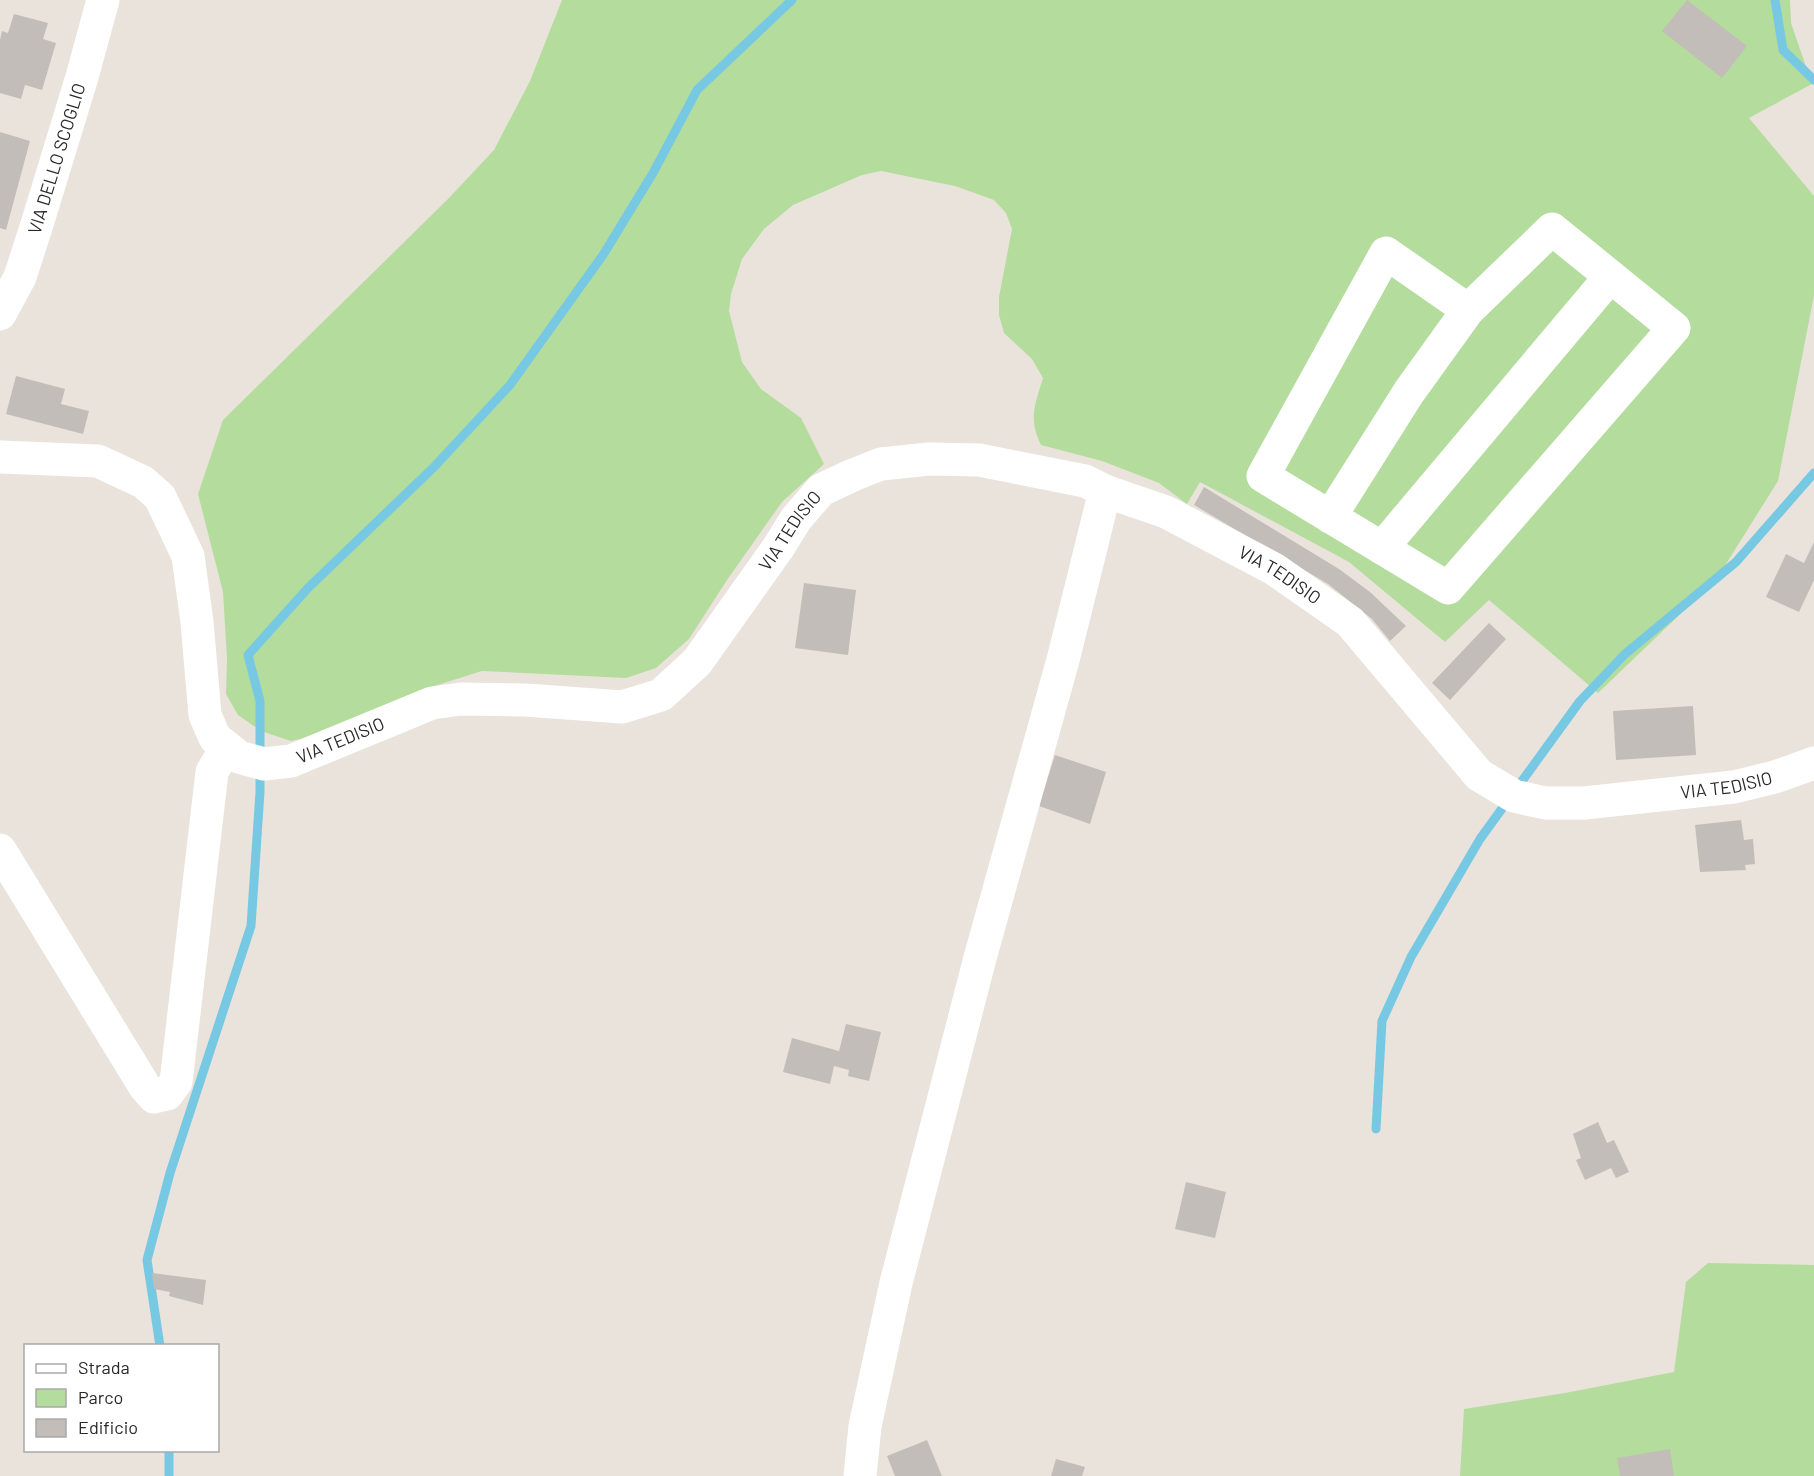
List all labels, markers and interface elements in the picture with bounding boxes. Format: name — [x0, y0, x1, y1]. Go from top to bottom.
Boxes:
street label: VIA DELLO SCOGLIO — [22, 80, 90, 237]
street label: VIA TEDISIO — [753, 486, 825, 575]
street label: VIA TEDISIO — [1235, 540, 1326, 608]
street label: VIA TEDISIO — [293, 712, 387, 768]
street label: VIA TEDISIO — [1679, 766, 1774, 803]
legend — [24, 1344, 219, 1452]
text: Strada — [78, 1356, 130, 1378]
text: Parco — [78, 1386, 123, 1408]
text: Edificio — [78, 1416, 138, 1438]

